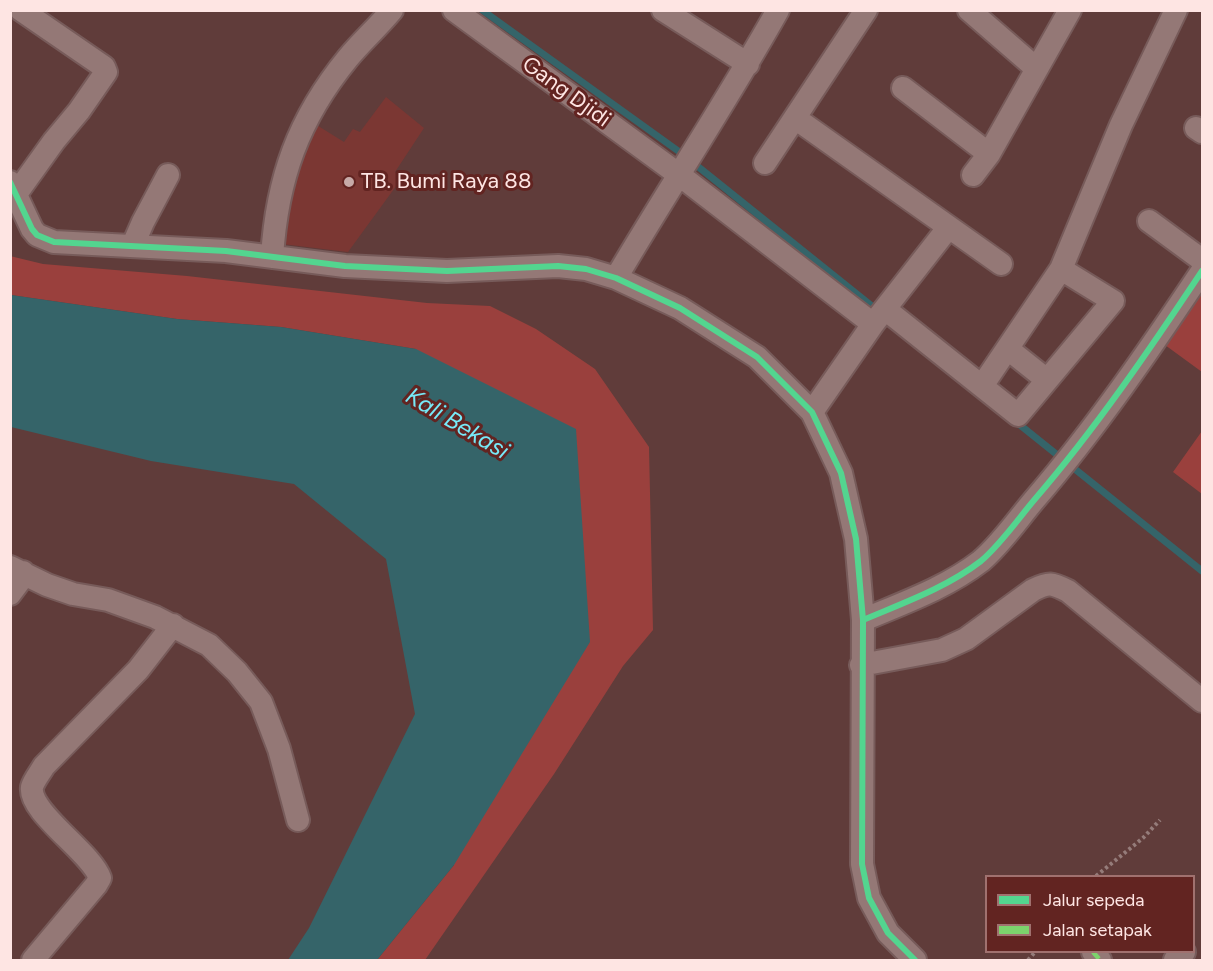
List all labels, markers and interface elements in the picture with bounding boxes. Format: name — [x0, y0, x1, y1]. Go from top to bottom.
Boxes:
street label: Gang Djidi — [517, 51, 615, 133]
place label: TB. Bumi Raya 88 — [361, 169, 531, 195]
marker: TB. Bumi Raya 88 — [342, 175, 356, 189]
water label: Kali Bekasi — [400, 382, 514, 466]
legend — [985, 875, 1195, 953]
text: Jalur sepeda — [1043, 889, 1144, 911]
text: Jalan setapak — [1043, 919, 1152, 941]

